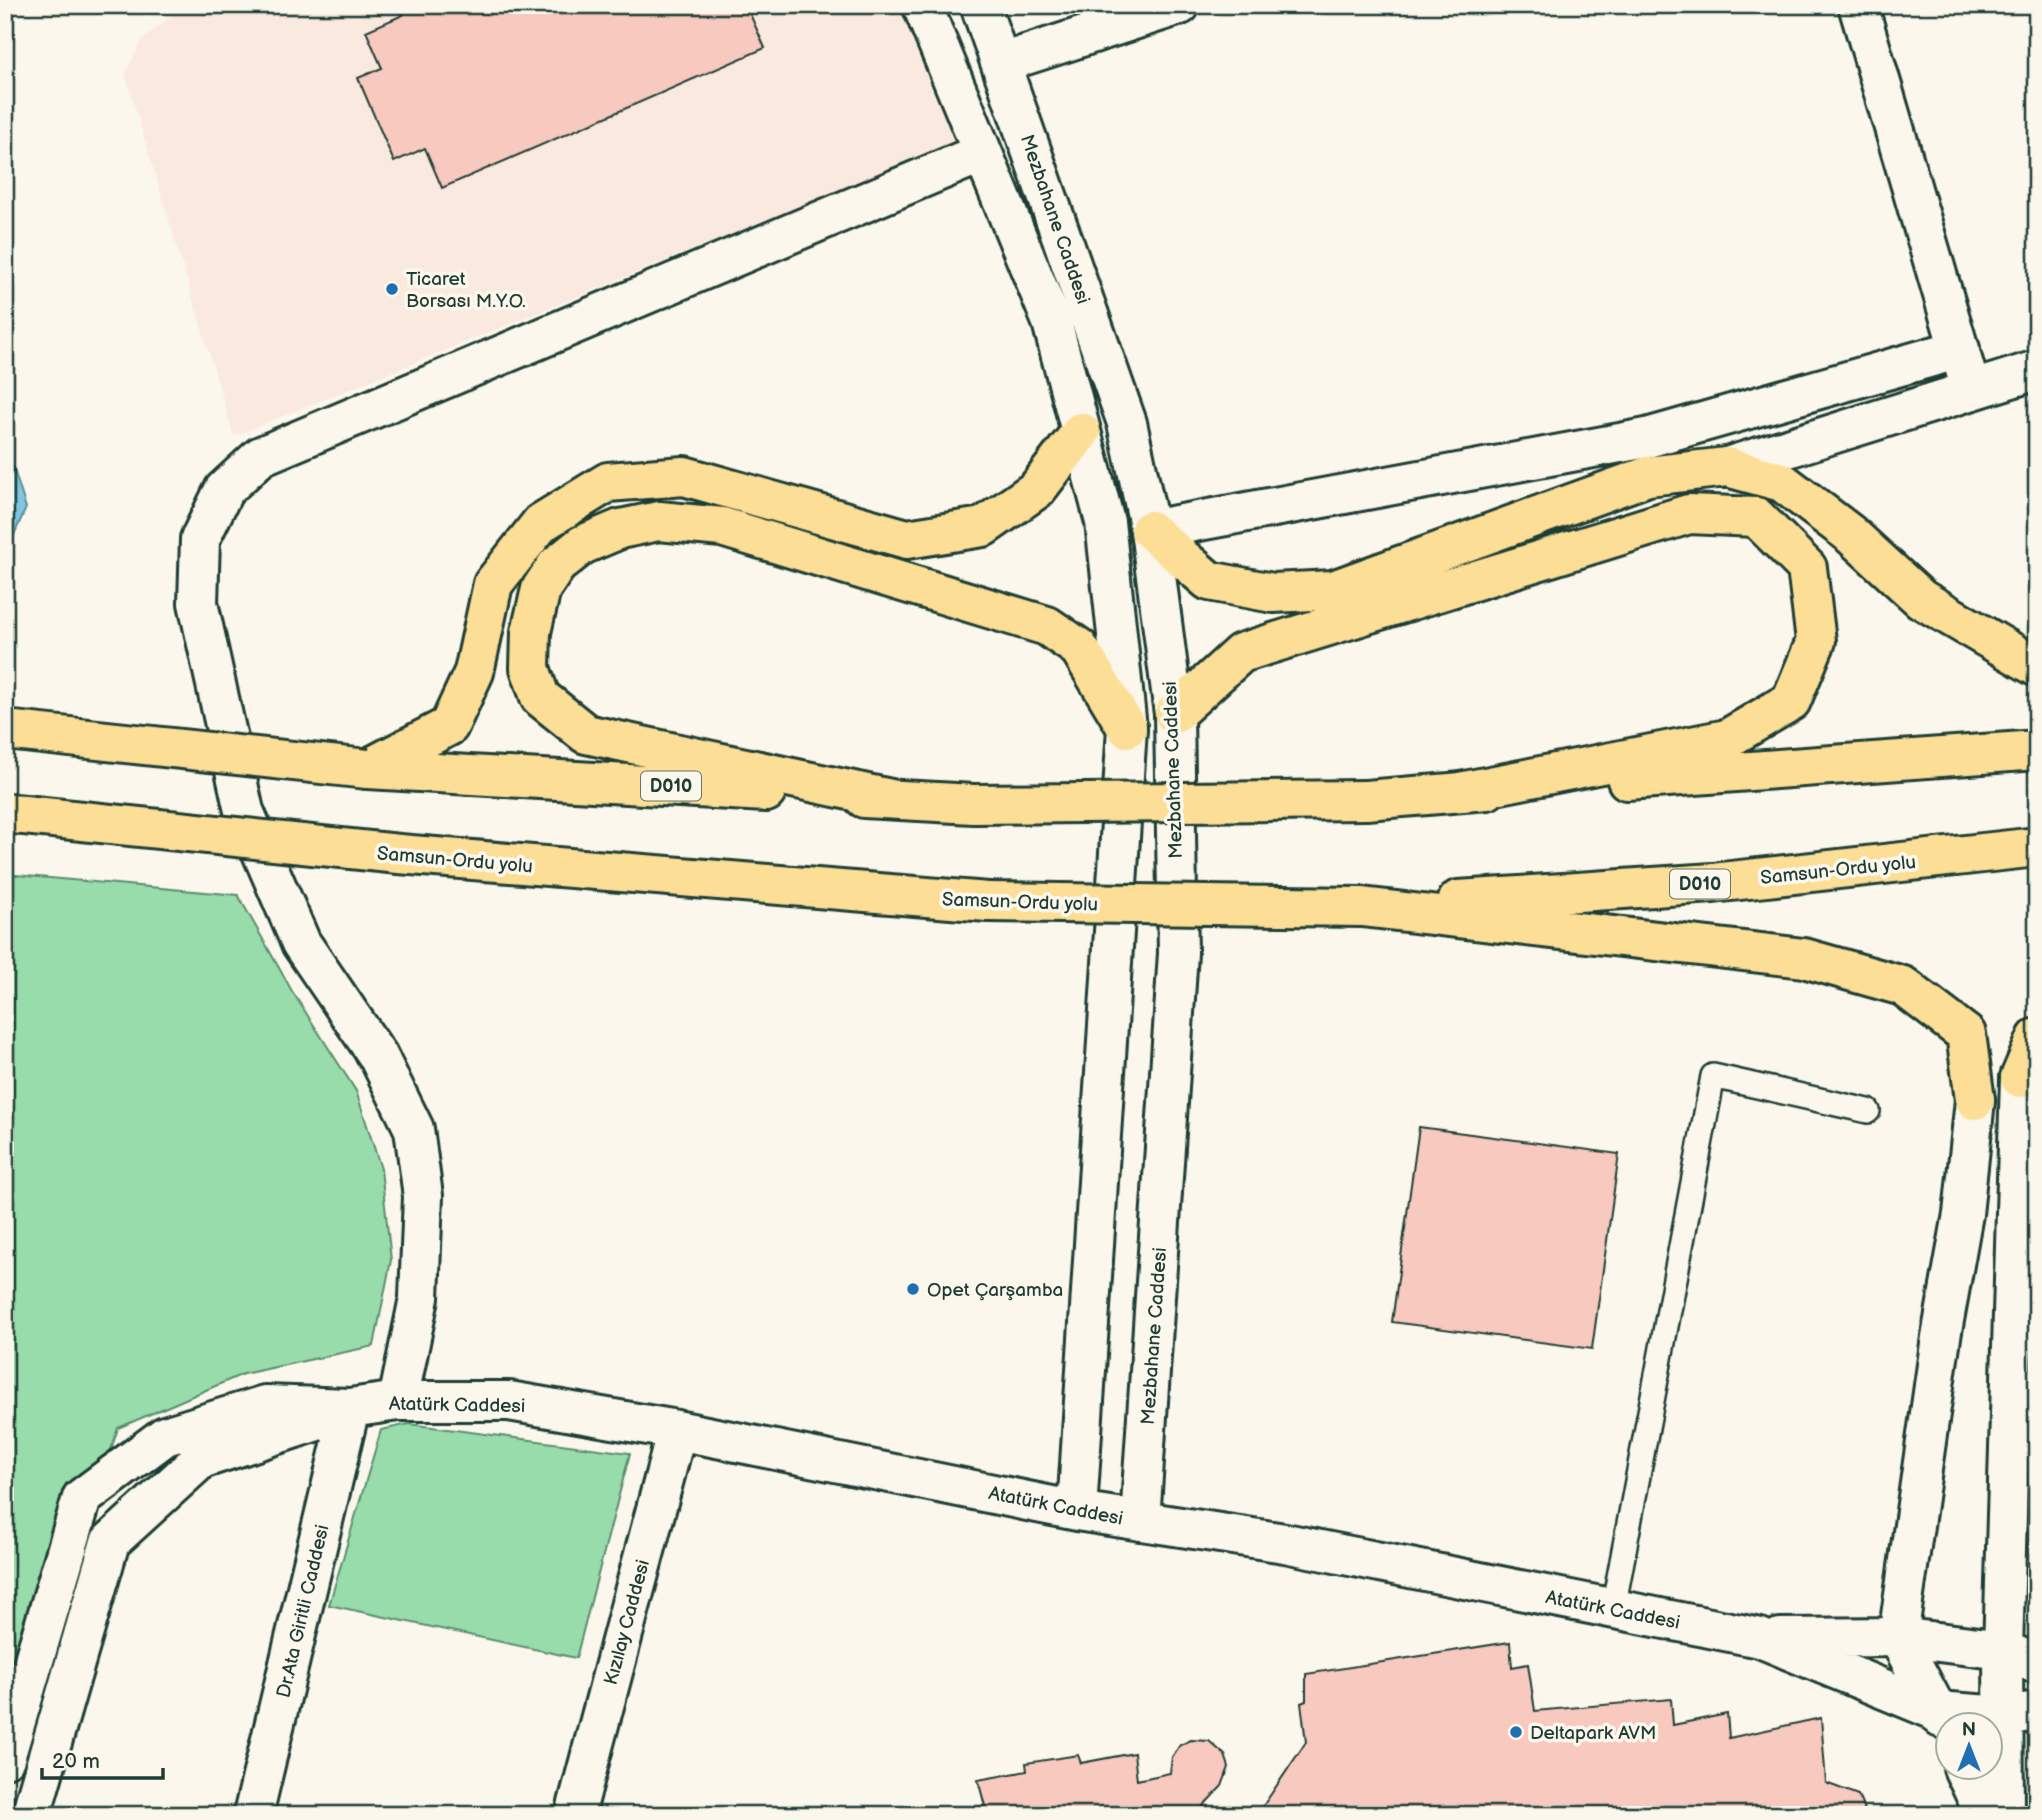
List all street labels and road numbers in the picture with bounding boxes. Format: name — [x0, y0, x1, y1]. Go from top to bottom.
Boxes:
street label: Mezbahane Caddesi — [1015, 132, 1094, 307]
street label: Mezbahane Caddesi — [1159, 681, 1188, 859]
road number: D010 — [641, 772, 701, 800]
street label: Samsun-Ordu yolu — [376, 842, 534, 879]
street label: Samsun-Ordu yolu — [1759, 851, 1917, 890]
road number: D010 — [1670, 870, 1730, 898]
street label: Samsun-Ordu yolu — [941, 888, 1098, 917]
street label: Mezbahane Caddesi — [1137, 1247, 1172, 1426]
street label: Atatürk Caddesi — [389, 1393, 525, 1418]
street label: Atatürk Caddesi — [987, 1482, 1125, 1531]
street label: Dr.Ata Giritli Caddesi — [272, 1523, 335, 1700]
street label: Kızılay Caddesi — [600, 1557, 655, 1688]
street label: Atatürk Caddesi — [1544, 1586, 1682, 1635]

